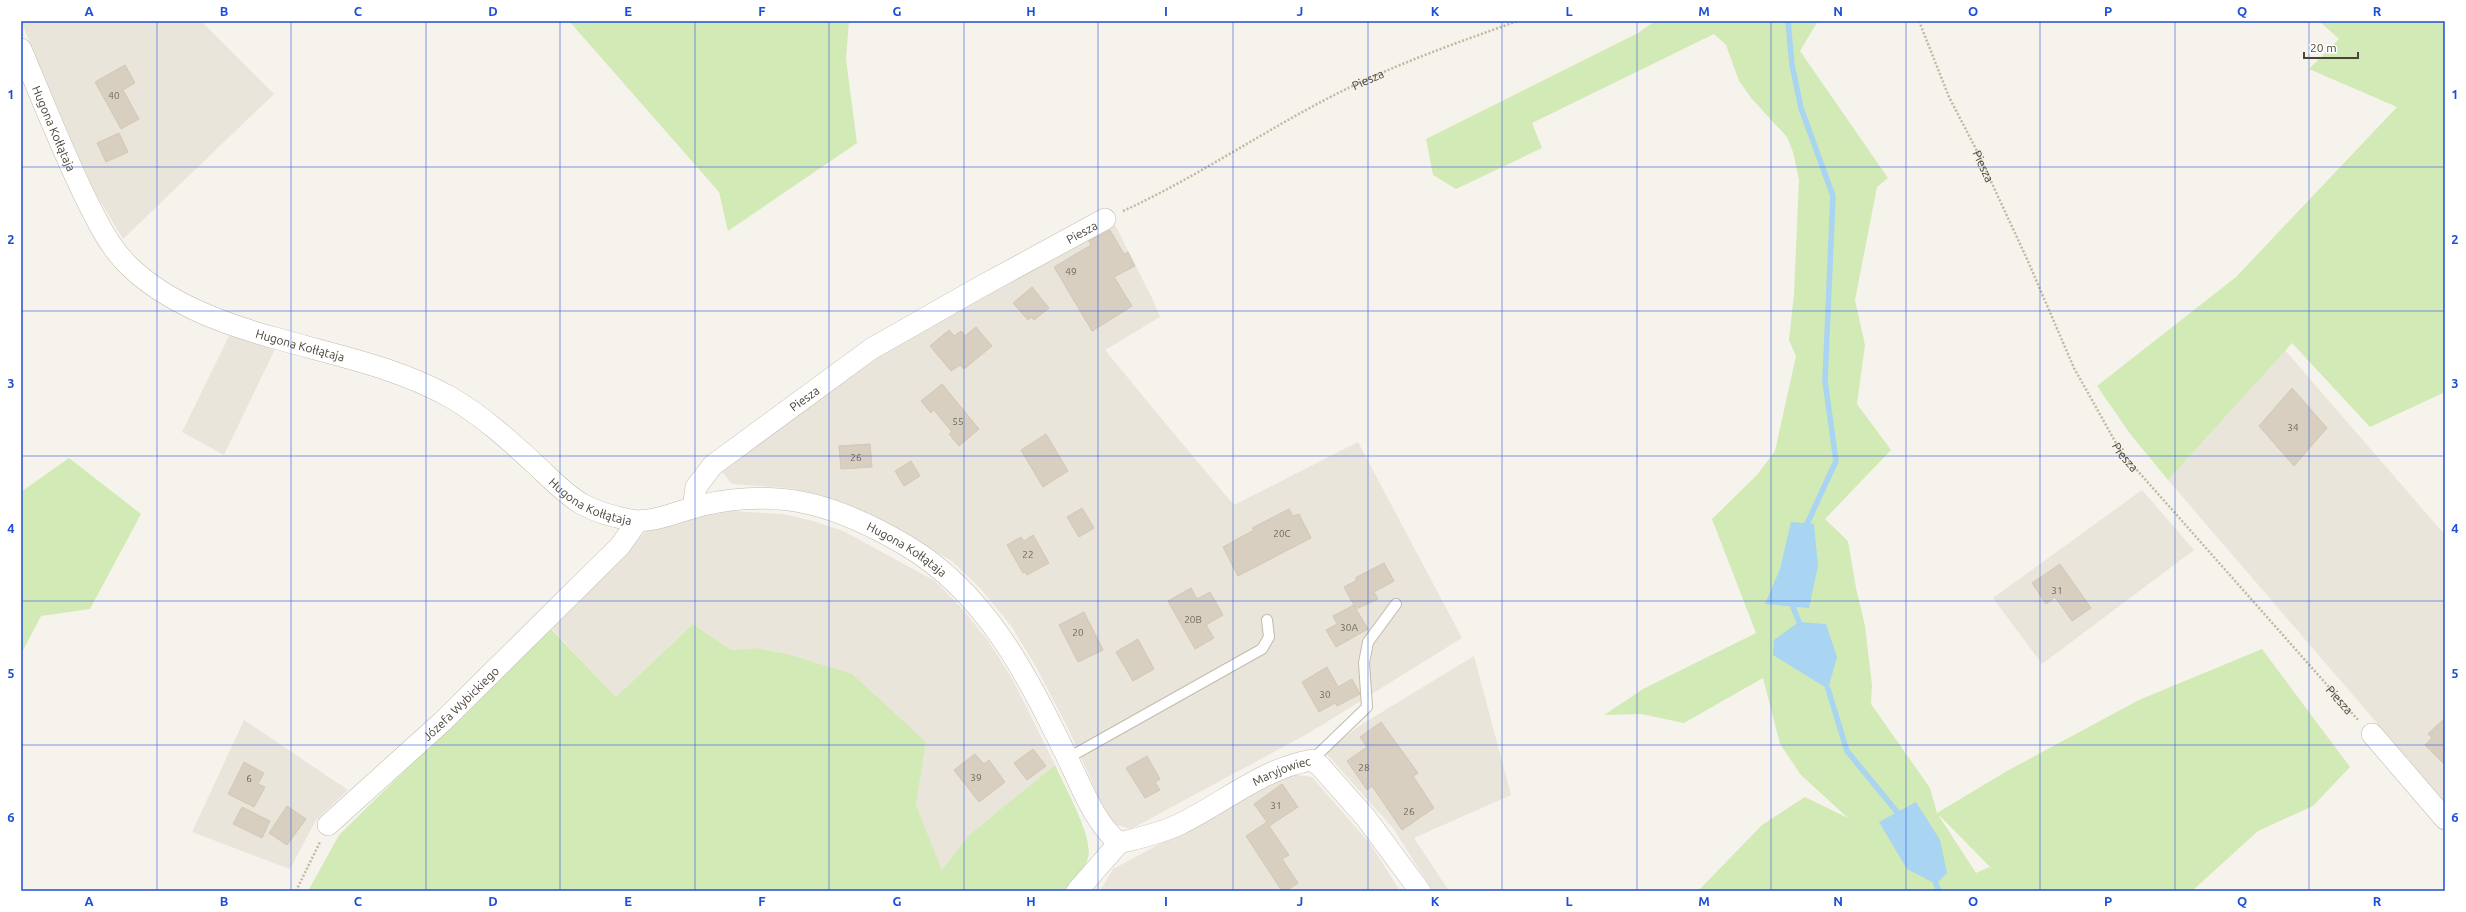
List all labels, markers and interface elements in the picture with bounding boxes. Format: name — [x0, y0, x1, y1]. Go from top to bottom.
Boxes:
text: A — [84, 4, 94, 18]
text: B — [220, 4, 229, 18]
text: C — [354, 4, 363, 18]
text: D — [488, 4, 498, 18]
text: E — [624, 4, 632, 18]
text: F — [758, 4, 766, 18]
text: G — [893, 4, 902, 18]
text: H — [1026, 4, 1036, 18]
text: I — [1164, 4, 1168, 18]
text: J — [1297, 4, 1303, 18]
text: K — [1431, 4, 1440, 18]
text: L — [1565, 4, 1573, 18]
text: M — [1698, 4, 1710, 18]
text: N — [1833, 4, 1843, 18]
text: O — [1968, 4, 1978, 18]
text: P — [2104, 4, 2112, 18]
text: Q — [2237, 4, 2247, 18]
text: R — [2373, 4, 2382, 18]
scale bar — [2304, 34, 2358, 60]
text: 20 m — [2310, 41, 2337, 54]
street label: Piesza — [1350, 66, 1385, 92]
street label: Hugona Kołłątaja — [30, 84, 78, 173]
text: 1 — [7, 87, 15, 101]
text: 1 — [2451, 87, 2459, 101]
house number: 40 — [108, 90, 120, 101]
street label: Piesza — [1971, 148, 1997, 184]
street label: Piesza — [1064, 218, 1099, 246]
text: 2 — [7, 232, 15, 246]
text: 2 — [2451, 232, 2459, 246]
house number: 49 — [1065, 266, 1077, 277]
street label: Hugona Kołłątaja — [254, 326, 346, 363]
text: 3 — [7, 376, 15, 390]
text: 3 — [2451, 376, 2459, 390]
street label: Piesza — [787, 383, 821, 413]
house number: 55 — [952, 416, 964, 427]
house number: 34 — [2287, 422, 2299, 433]
street label: Piesza — [2110, 440, 2141, 474]
house number: 26 — [850, 452, 862, 463]
street label: Hugona Kołłątaja — [547, 475, 633, 527]
street label: Hugona Kołłątaja — [865, 519, 950, 579]
text: 4 — [7, 521, 15, 535]
text: 4 — [2451, 521, 2459, 535]
house number: 20C — [1273, 528, 1291, 539]
house number: 22 — [1022, 549, 1034, 560]
house number: 31 — [2051, 585, 2063, 596]
house number: 20B — [1184, 614, 1202, 625]
house number: 30A — [1340, 622, 1358, 633]
house number: 20 — [1072, 627, 1084, 638]
street label: Józefa Wybickiego — [420, 664, 501, 743]
text: 5 — [7, 666, 15, 680]
text: 5 — [2451, 666, 2459, 680]
street label: Piesza — [2324, 683, 2356, 716]
house number: 30 — [1319, 689, 1331, 700]
street label: Maryjowiec — [1250, 754, 1312, 788]
house number: 28 — [1358, 762, 1370, 773]
house number: 39 — [970, 772, 982, 783]
house number: 6 — [246, 773, 252, 784]
house number: 31 — [1270, 800, 1282, 811]
house number: 26 — [1403, 806, 1415, 817]
text: 6 — [7, 810, 15, 824]
text: 6 — [2451, 810, 2459, 824]
text: A — [84, 894, 94, 908]
text: B — [220, 894, 229, 908]
text: C — [354, 894, 363, 908]
text: D — [488, 894, 498, 908]
text: E — [624, 894, 632, 908]
text: F — [758, 894, 766, 908]
text: G — [893, 894, 902, 908]
text: H — [1026, 894, 1036, 908]
text: I — [1164, 894, 1168, 908]
text: J — [1297, 894, 1303, 908]
text: K — [1431, 894, 1440, 908]
text: L — [1565, 894, 1573, 908]
text: M — [1698, 894, 1710, 908]
text: N — [1833, 894, 1843, 908]
text: O — [1968, 894, 1978, 908]
text: P — [2104, 894, 2112, 908]
text: Q — [2237, 894, 2247, 908]
text: R — [2373, 894, 2382, 908]

